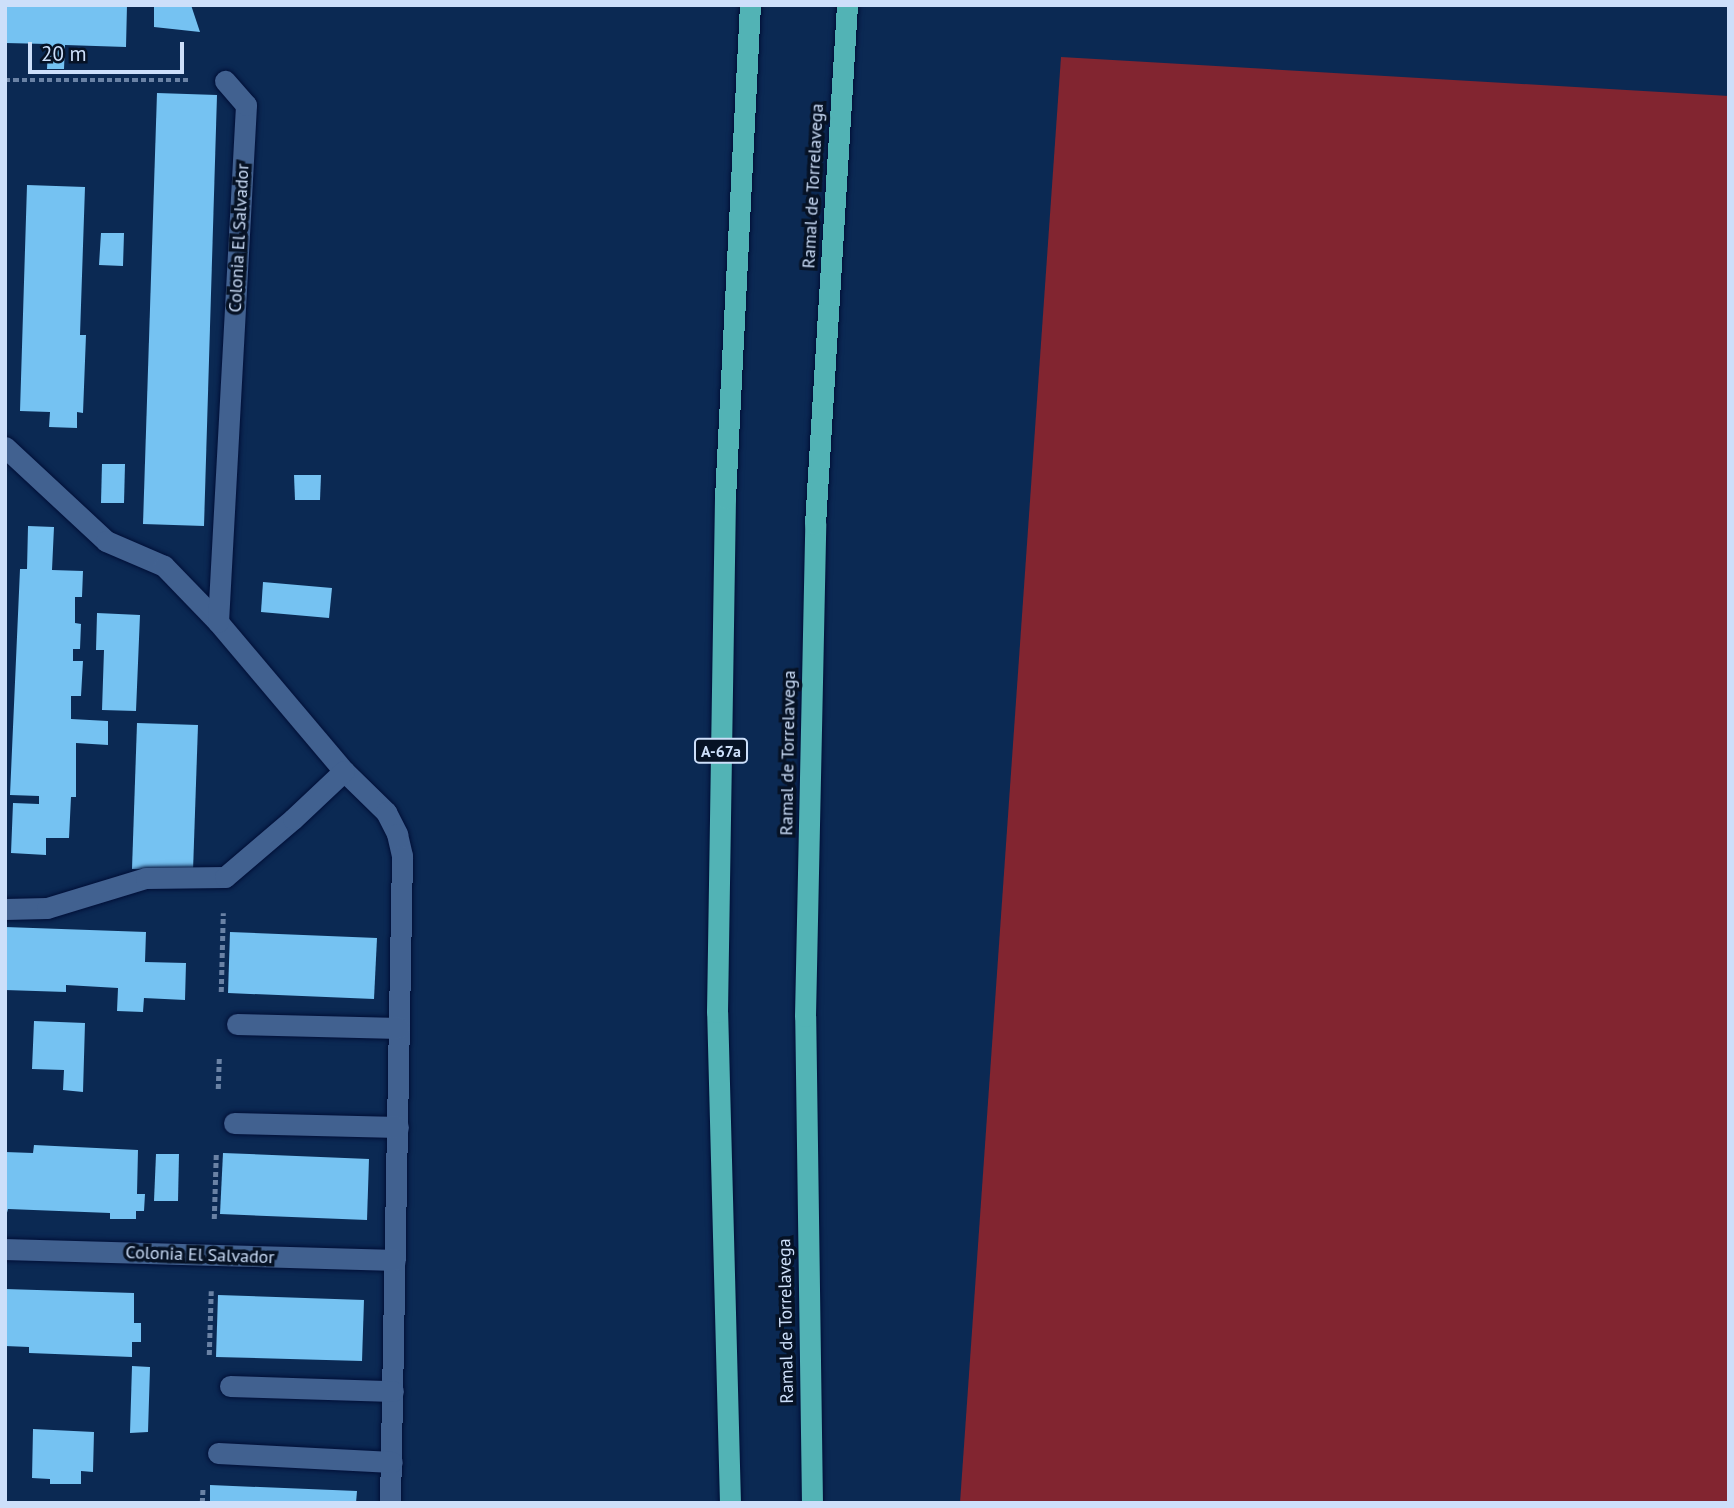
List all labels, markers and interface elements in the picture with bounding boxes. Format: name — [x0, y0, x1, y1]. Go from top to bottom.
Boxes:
scale bar — [32, 28, 187, 72]
text: 20 m — [41, 40, 87, 67]
street label: Ramal de Torrelavega — [798, 103, 828, 269]
street label: Colonia El Salvador — [224, 163, 254, 313]
street label: Ramal de Torrelavega — [776, 670, 800, 836]
road number: A-67a — [693, 738, 749, 764]
street label: Ramal de Torrelavega — [774, 1238, 798, 1404]
street label: Colonia El Salvador — [125, 1242, 275, 1268]

